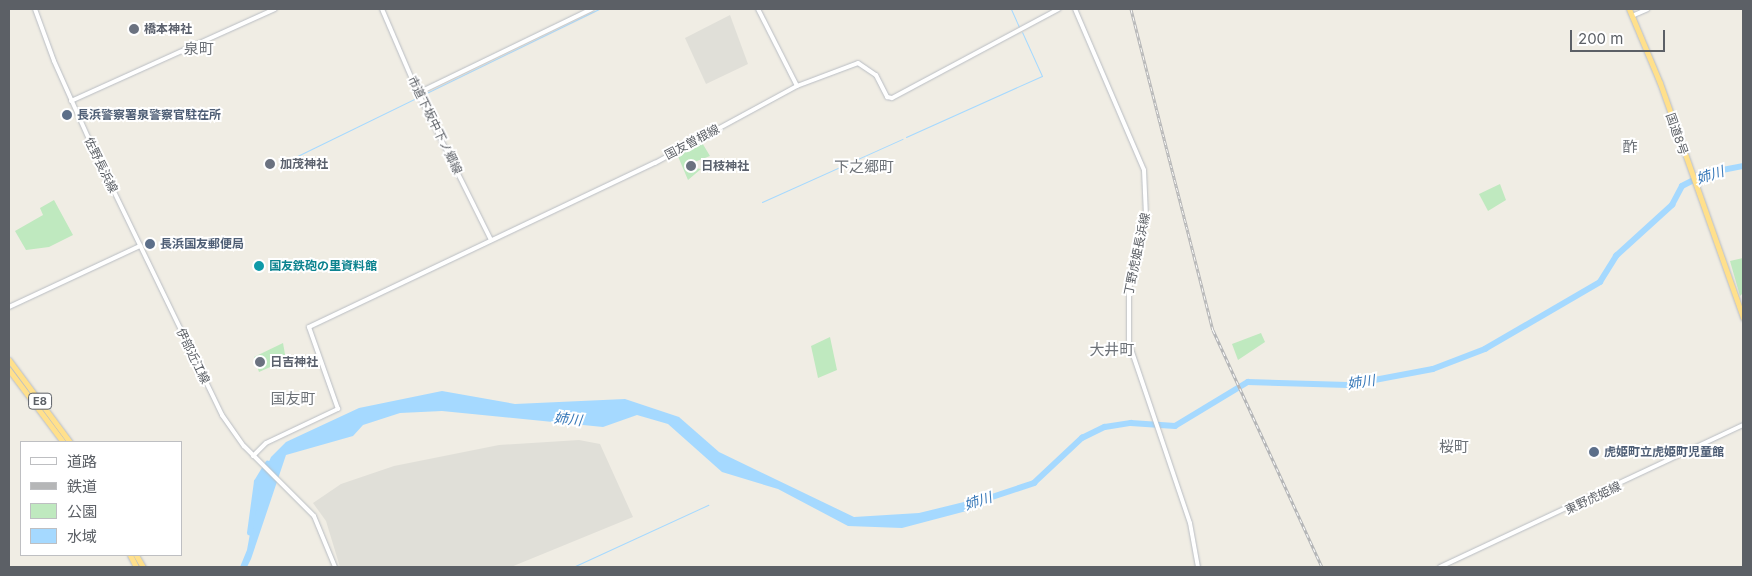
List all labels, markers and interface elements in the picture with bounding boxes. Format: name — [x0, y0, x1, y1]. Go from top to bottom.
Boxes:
scale bar — [1572, 20, 1667, 52]
place label: 橋本神社 — [144, 22, 192, 36]
marker: 橋本神社 — [128, 23, 140, 35]
text: 200 m — [1578, 29, 1623, 48]
district label: 泉町 — [184, 40, 214, 58]
street label: 市道下坂中下ノ郷線 — [405, 73, 465, 177]
place label: 長浜警察署泉警察官駐在所 — [77, 108, 221, 122]
marker: 長浜警察署泉警察官駐在所 — [61, 109, 73, 121]
street label: 国道8号 — [1663, 111, 1691, 157]
street label: 国友曽根線 — [662, 122, 722, 162]
street label: 佐野長浜線 — [81, 135, 121, 195]
district label: 酢 — [1623, 138, 1637, 156]
place label: 加茂神社 — [280, 157, 328, 171]
marker: 加茂神社 — [264, 158, 276, 170]
district label: 下之郷町 — [834, 158, 894, 176]
place label: 日枝神社 — [701, 159, 749, 173]
marker: 日枝神社 — [685, 160, 697, 172]
water label: 姉川 — [1694, 163, 1726, 187]
street label: 丁野虎姫長浜線 — [1121, 211, 1153, 297]
place label: 長浜国友郵便局 — [160, 237, 244, 251]
marker: 長浜国友郵便局 — [144, 238, 156, 250]
place label: 国友鉄砲の里資料館 — [269, 259, 377, 273]
marker: 国友鉄砲の里資料館 — [253, 260, 265, 272]
street label: 伊部近江線 — [173, 326, 213, 386]
district label: 大井町 — [1090, 341, 1134, 359]
place label: 日吉神社 — [270, 355, 318, 369]
marker: 日吉神社 — [254, 356, 266, 368]
water label: 姉川 — [1346, 372, 1376, 392]
district label: 国友町 — [271, 390, 315, 408]
road number: E8 — [28, 392, 52, 410]
water label: 姉川 — [553, 409, 583, 429]
district label: 桜町 — [1439, 438, 1469, 456]
legend — [20, 441, 182, 556]
place label: 虎姫町立虎姫町児童館 — [1604, 445, 1724, 459]
marker: 虎姫町立虎姫町児童館 — [1588, 446, 1600, 458]
text: 道路 — [67, 452, 97, 471]
text: 鉄道 — [67, 477, 97, 496]
street label: 東野虎姫線 — [1563, 479, 1623, 517]
water label: 姉川 — [962, 489, 994, 513]
text: 公園 — [67, 502, 97, 521]
text: 水域 — [67, 527, 97, 546]

